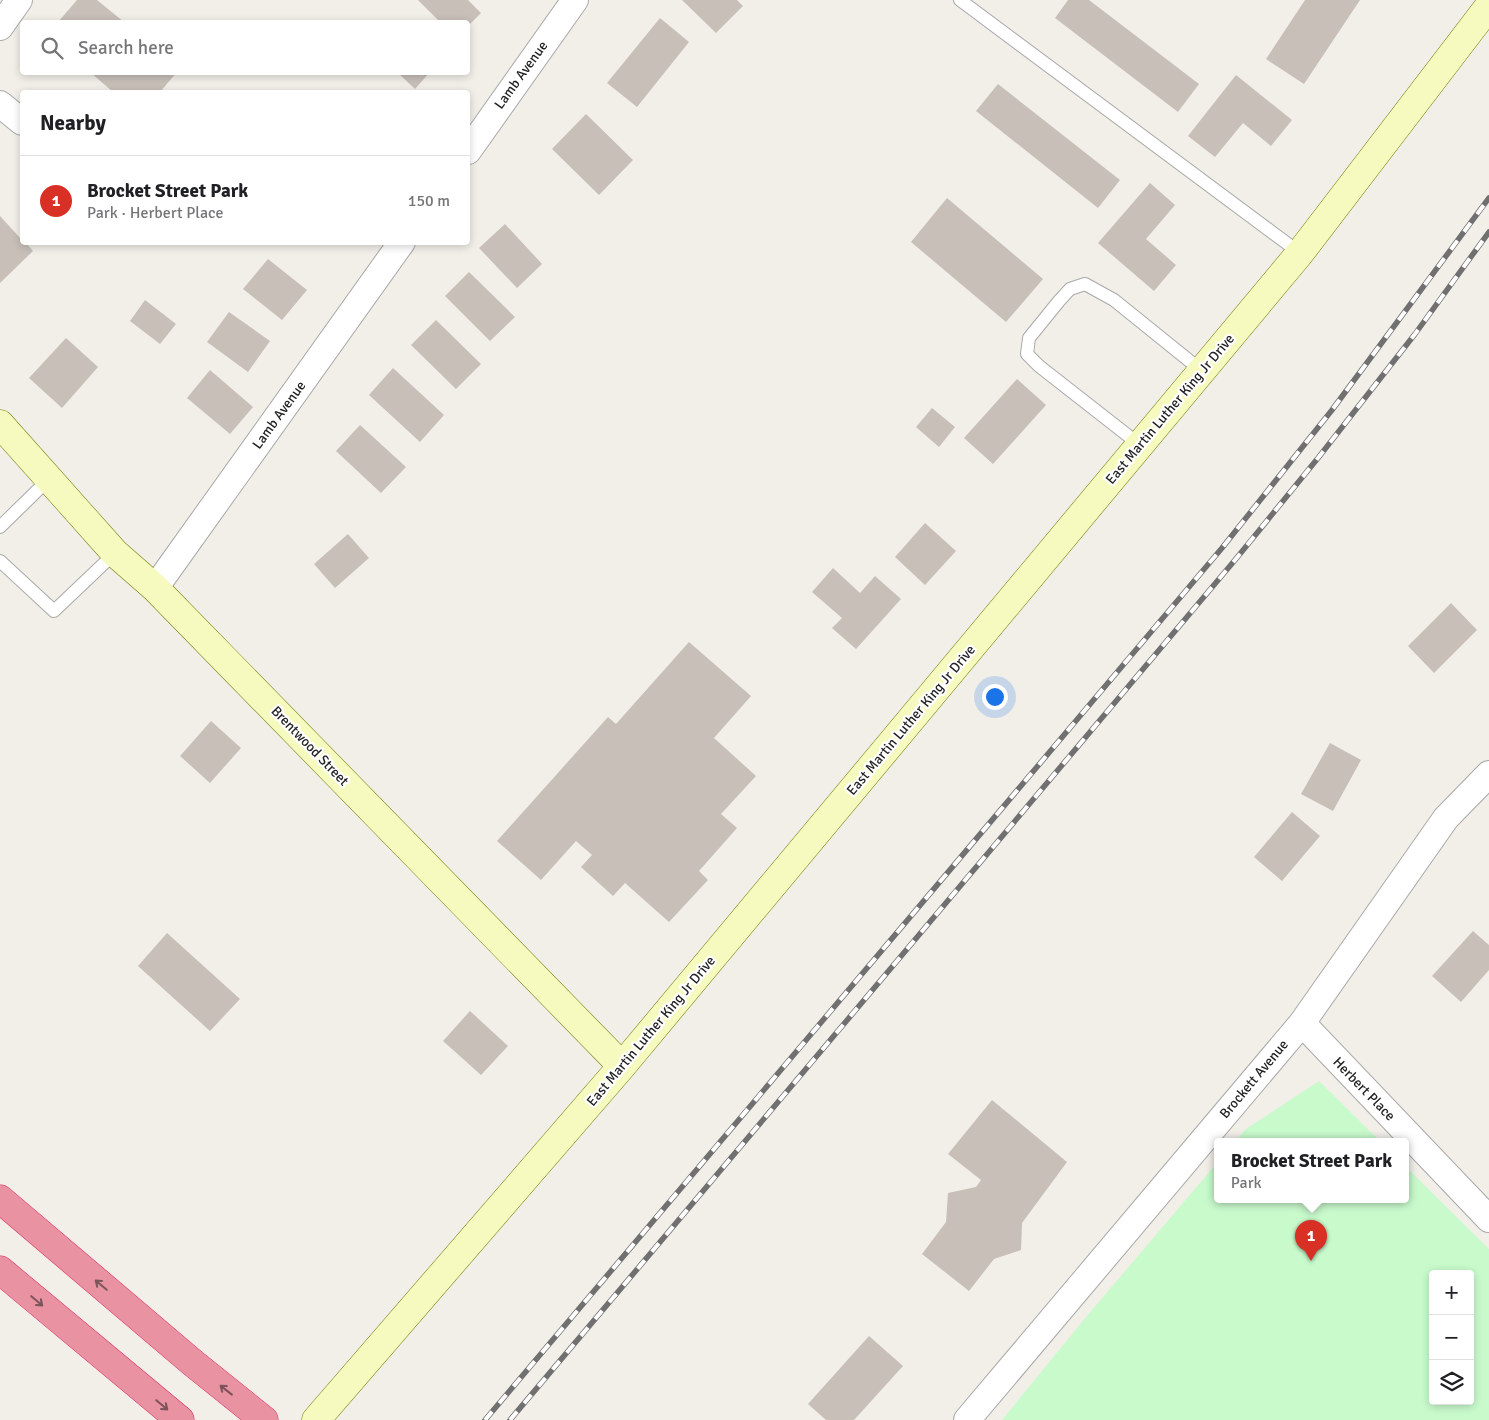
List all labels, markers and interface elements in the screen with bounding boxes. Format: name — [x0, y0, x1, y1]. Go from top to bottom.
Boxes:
search box — [20, 20, 470, 75]
icon: search — [38, 34, 66, 62]
text: Search here — [78, 36, 174, 60]
street label: Lamb Avenue — [491, 38, 551, 112]
text: Nearby — [40, 110, 106, 136]
text: Brocket Street Park — [87, 179, 248, 203]
text: 1 — [52, 191, 60, 211]
text: 150 m — [408, 191, 450, 211]
text: Park · Herbert Place — [87, 203, 223, 223]
street label: East Martin Luther King Jr Drive — [1102, 330, 1238, 488]
street label: Lamb Avenue — [249, 378, 309, 452]
street label: East Martin Luther King Jr Drive — [843, 641, 979, 799]
your location — [982, 684, 1008, 710]
street label: Brentwood Street — [268, 703, 352, 789]
street label: East Martin Luther King Jr Drive — [583, 952, 719, 1110]
street label: Brockett Avenue — [1216, 1036, 1292, 1122]
street label: Herbert Place — [1329, 1054, 1399, 1124]
popup — [1214, 1138, 1409, 1203]
text: Brocket Street Park — [1231, 1149, 1392, 1173]
text: Park — [1231, 1173, 1262, 1193]
pin: 1 — [1295, 1220, 1327, 1261]
map controls — [1429, 1270, 1474, 1405]
button: + — [1429, 1270, 1474, 1315]
one-way arrow — [95, 1280, 108, 1291]
one-way arrow — [31, 1295, 44, 1307]
button: − — [1429, 1315, 1474, 1360]
button: layers — [1429, 1360, 1474, 1405]
one-way arrow — [220, 1384, 233, 1395]
one-way arrow — [155, 1400, 168, 1411]

